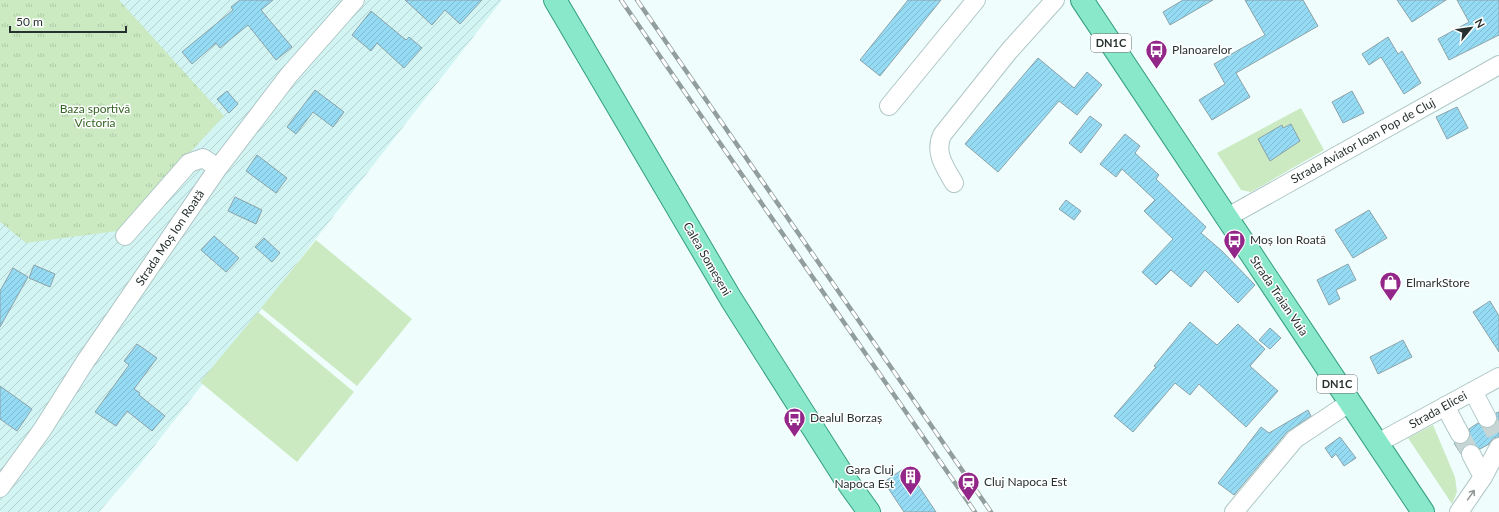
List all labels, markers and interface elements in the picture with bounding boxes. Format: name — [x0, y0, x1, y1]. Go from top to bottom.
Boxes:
scale bar — [10, 8, 126, 34]
north arrow — [1451, 8, 1491, 48]
text: 50 m — [16, 14, 43, 29]
text: N — [1472, 16, 1488, 30]
road number: DN1C — [1091, 34, 1131, 52]
bus stop icon: Planoarelor — [1144, 37, 1170, 70]
place label: Planoarelor — [1172, 42, 1233, 57]
street label: Strada Aviator Ioan Pop de Cluj — [1288, 94, 1438, 187]
park label: Baza sportivă Victoria — [60, 101, 130, 130]
street label: Strada Moș Ion Roată — [132, 187, 207, 289]
street label: Calea Someșeni — [680, 219, 735, 298]
bus stop icon: Moș Ion Roată — [1221, 227, 1247, 260]
place label: Moș Ion Roată — [1250, 232, 1326, 247]
street label: Strada Traian Vuia — [1247, 253, 1312, 339]
shop icon: ElmarkStore — [1377, 270, 1403, 303]
place label: ElmarkStore — [1406, 275, 1470, 290]
road number: DN1C — [1317, 375, 1357, 393]
street label: Strada Elicei — [1406, 387, 1469, 432]
bus stop icon: Dealul Borzaș — [781, 405, 807, 438]
place label: Dealul Borzaș — [810, 410, 882, 425]
place label: Gara Cluj Napoca Est — [834, 462, 895, 491]
building icon: Gara Cluj Napoca Est — [897, 464, 923, 497]
station icon: Cluj Napoca Est — [956, 469, 982, 502]
place label: Cluj Napoca Est — [984, 474, 1068, 489]
one-way arrow — [1467, 489, 1475, 500]

